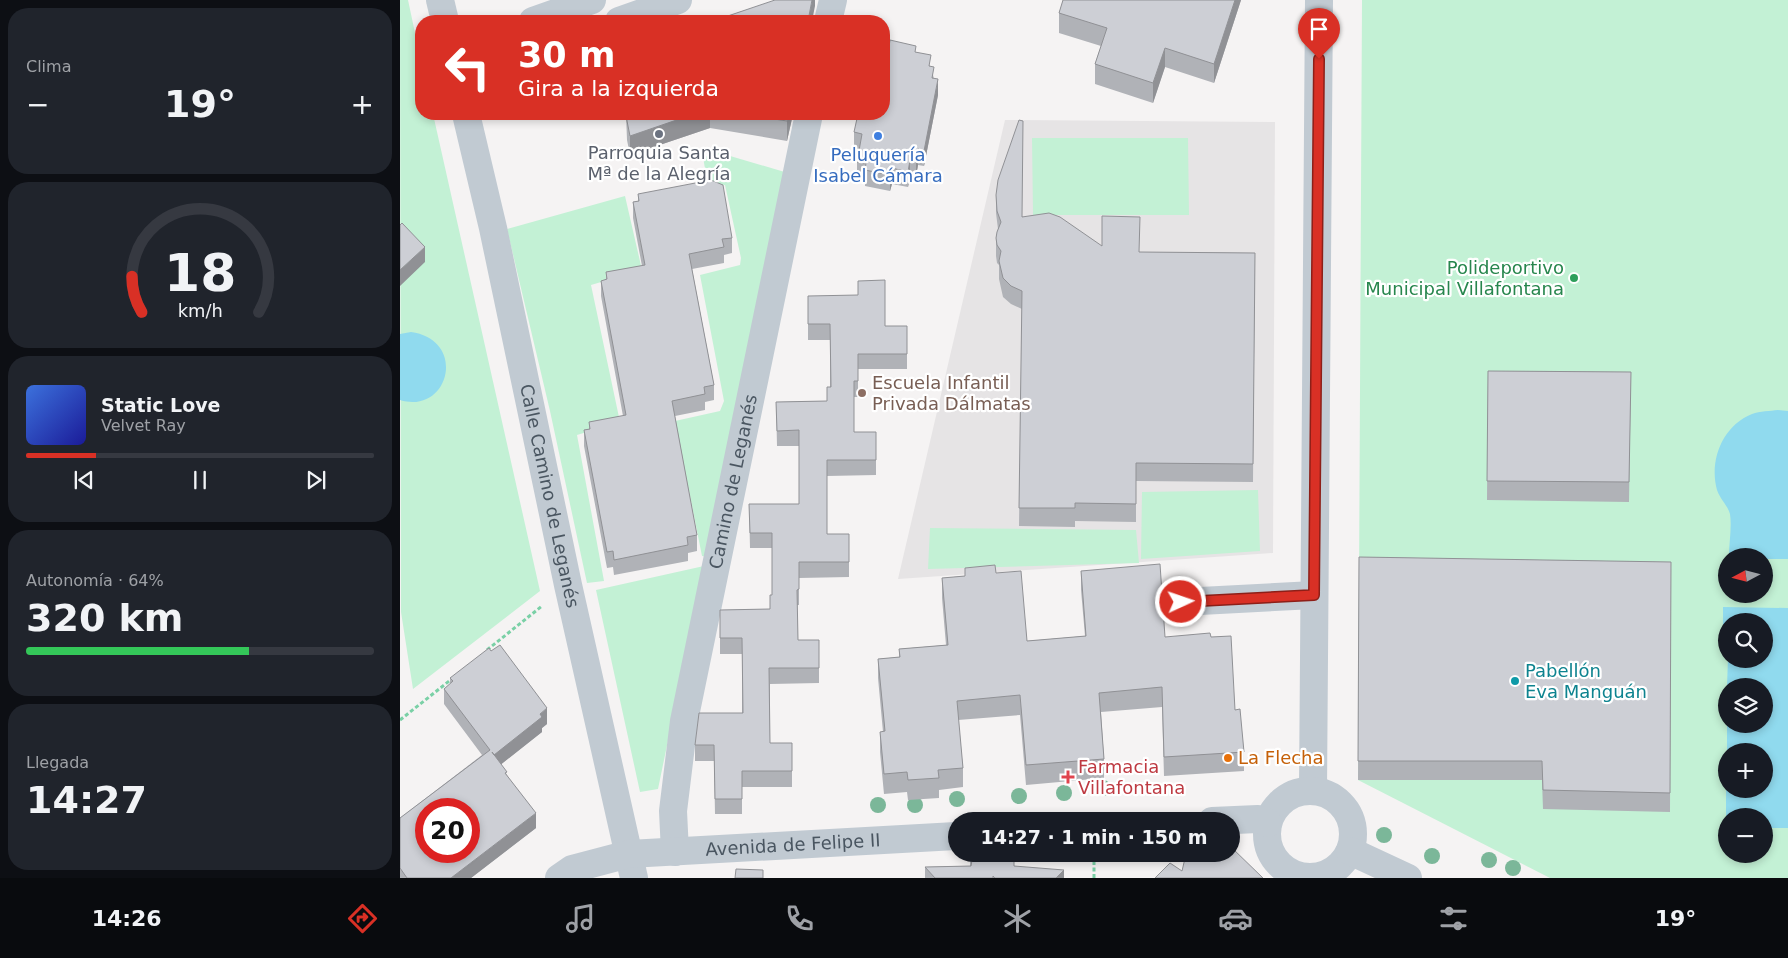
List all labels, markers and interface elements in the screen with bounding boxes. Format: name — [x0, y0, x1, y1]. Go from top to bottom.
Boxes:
pin — [1298, 8, 1340, 59]
icon: arrive — [1305, 15, 1333, 43]
icon: left — [435, 35, 500, 100]
text: 30 m — [518, 35, 615, 75]
text: Clima — [26, 57, 71, 76]
text: Gira a la izquierda — [518, 76, 719, 101]
text: 19° — [164, 82, 236, 126]
text: − — [26, 88, 49, 121]
text: + — [351, 88, 374, 121]
marker: Parroquia Santa Mª de la Alegría — [653, 128, 665, 140]
marker: Peluquería Isabel Cámara — [872, 130, 884, 142]
place label: Parroquia Santa Mª de la Alegría — [588, 142, 730, 184]
place label: Peluquería Isabel Cámara — [813, 144, 943, 186]
text: 18 — [164, 243, 236, 303]
place label: Polideportivo Municipal Villafontana — [1365, 257, 1564, 299]
marker: Polideportivo Municipal Villafontana — [1568, 272, 1580, 284]
text: km/h — [177, 300, 223, 321]
place label: Escuela Infantil Privada Dálmatas — [872, 372, 1031, 414]
street label: Calle Camino de Leganés — [516, 382, 584, 610]
marker: Escuela Infantil Privada Dálmatas — [856, 387, 868, 399]
street label: Camino de Leganés — [705, 392, 761, 571]
text: Static Love — [101, 394, 221, 416]
text: Velvet Ray — [101, 416, 186, 435]
icon: previous — [70, 466, 98, 494]
icon: pause — [186, 466, 214, 494]
icon: next — [302, 466, 330, 494]
north arrow — [1718, 548, 1772, 602]
map controls — [1718, 548, 1773, 863]
text: Autonomía · 64% — [26, 571, 164, 590]
position arrow — [1154, 575, 1206, 627]
text: 320 km — [26, 596, 183, 640]
button: search — [1718, 613, 1773, 668]
place label: Pabellón Eva Manguán — [1525, 660, 1647, 702]
marker: Pabellón Eva Manguán — [1509, 675, 1521, 687]
button: layers — [1718, 678, 1773, 733]
button: + — [1718, 743, 1773, 798]
place label: La Flecha — [1238, 747, 1324, 768]
marker: La Flecha — [1222, 752, 1234, 764]
text: Llegada — [26, 753, 89, 772]
place label: Farmacia Villafontana — [1078, 756, 1185, 798]
marker: Farmacia Villafontana — [1062, 771, 1074, 783]
text: 14:27 — [26, 778, 147, 822]
speed limit sign: 20 — [415, 798, 480, 863]
button: − — [1718, 808, 1773, 863]
text: 14:27 · 1 min · 150 m — [980, 826, 1208, 848]
street label: Avenida de Felipe II — [705, 829, 881, 860]
icon: directions — [345, 901, 380, 936]
icon: music — [563, 901, 598, 936]
icon: phone — [782, 901, 817, 936]
icon: climate — [1000, 901, 1035, 936]
icon: car — [1218, 901, 1253, 936]
icon: filters — [1436, 901, 1471, 936]
text: 14:26 — [92, 906, 162, 931]
text: 19° — [1655, 906, 1696, 931]

